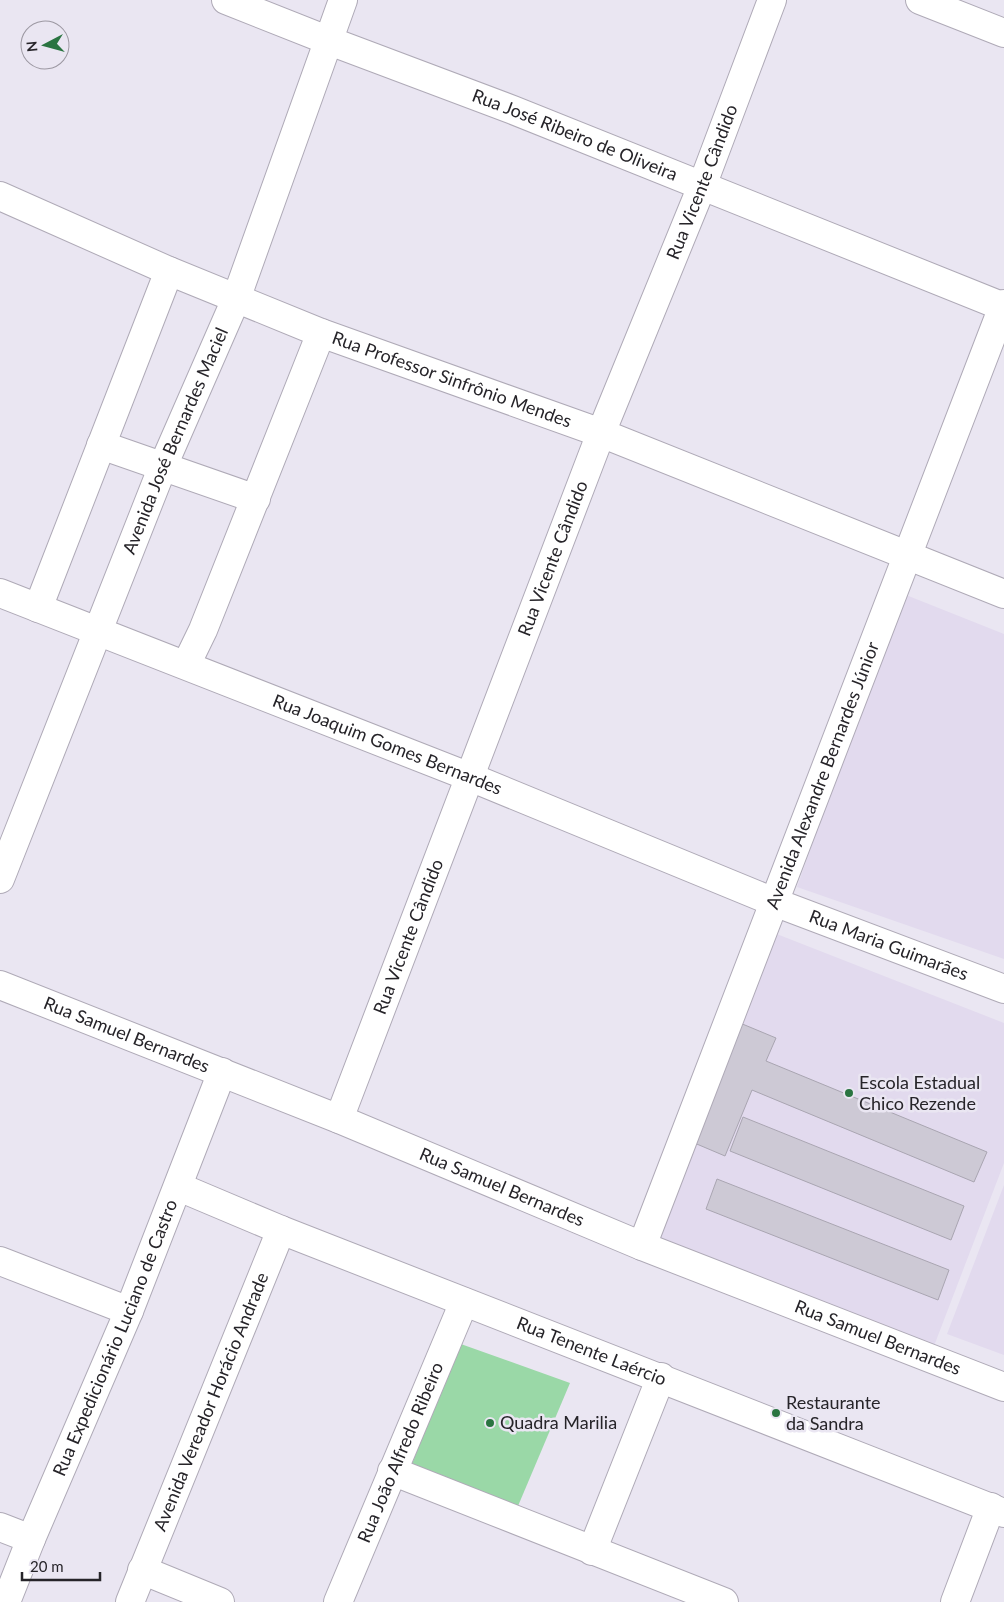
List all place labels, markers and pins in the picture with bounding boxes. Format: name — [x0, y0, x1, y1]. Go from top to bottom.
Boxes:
place label: Escola Estadual Chico Rezende — [859, 1071, 980, 1114]
marker: Escola Estadual Chico Rezende — [843, 1087, 855, 1099]
place label: Restaurante da Sandra — [786, 1391, 881, 1434]
marker: Restaurante da Sandra — [770, 1407, 782, 1419]
place label: Quadra Marilia — [500, 1411, 617, 1433]
marker: Quadra Marilia — [484, 1417, 496, 1429]

